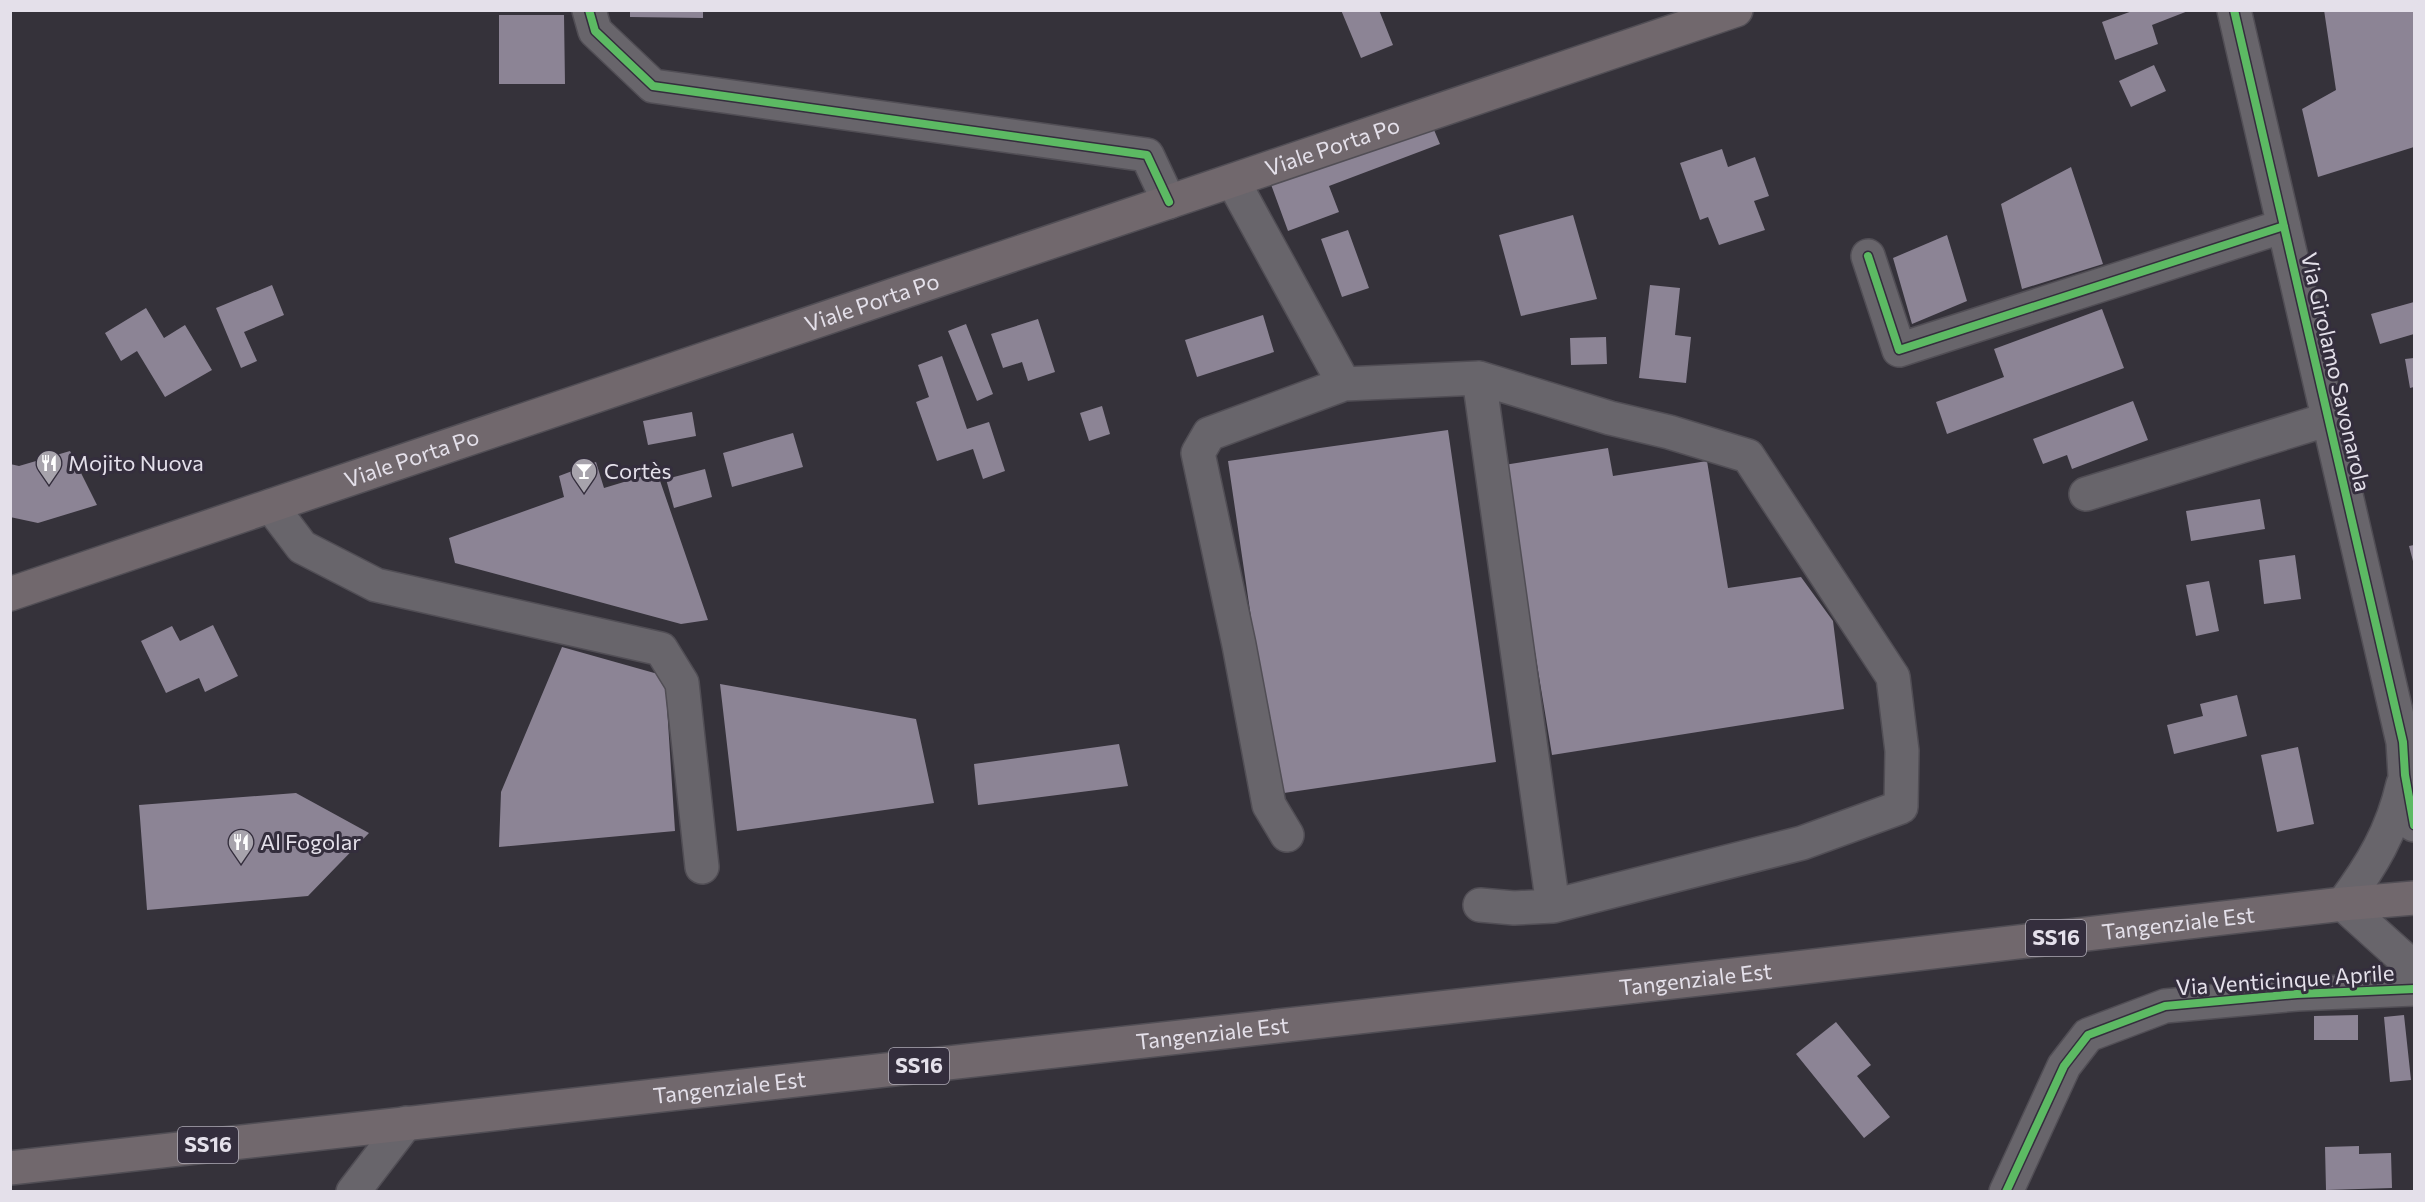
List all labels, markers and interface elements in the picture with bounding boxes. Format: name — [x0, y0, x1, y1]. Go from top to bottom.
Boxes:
street label: Viale Porta Po — [1261, 111, 1403, 181]
street label: Via Girolamo Savonarola — [2296, 250, 2377, 494]
street label: Viale Porta Po — [801, 267, 943, 337]
street label: Viale Porta Po — [341, 422, 482, 493]
restaurant icon: Mojito Nuova — [34, 448, 64, 486]
place label: Mojito Nuova — [68, 449, 204, 476]
bar icon: Cortès — [569, 456, 599, 494]
place label: Cortès — [604, 457, 671, 484]
restaurant icon: Al Fogolar — [226, 827, 256, 865]
place label: Al Fogolar — [260, 828, 361, 855]
street label: Tangenziale Est — [2100, 900, 2256, 945]
road number: SS16 — [2026, 920, 2086, 956]
street label: Tangenziale Est — [1618, 957, 1773, 1001]
street label: Via Venticinque Aprile — [2175, 958, 2395, 1001]
street label: Tangenziale Est — [1135, 1011, 1290, 1055]
road number: SS16 — [889, 1048, 949, 1084]
street label: Tangenziale Est — [652, 1065, 807, 1109]
road number: SS16 — [178, 1127, 238, 1163]

